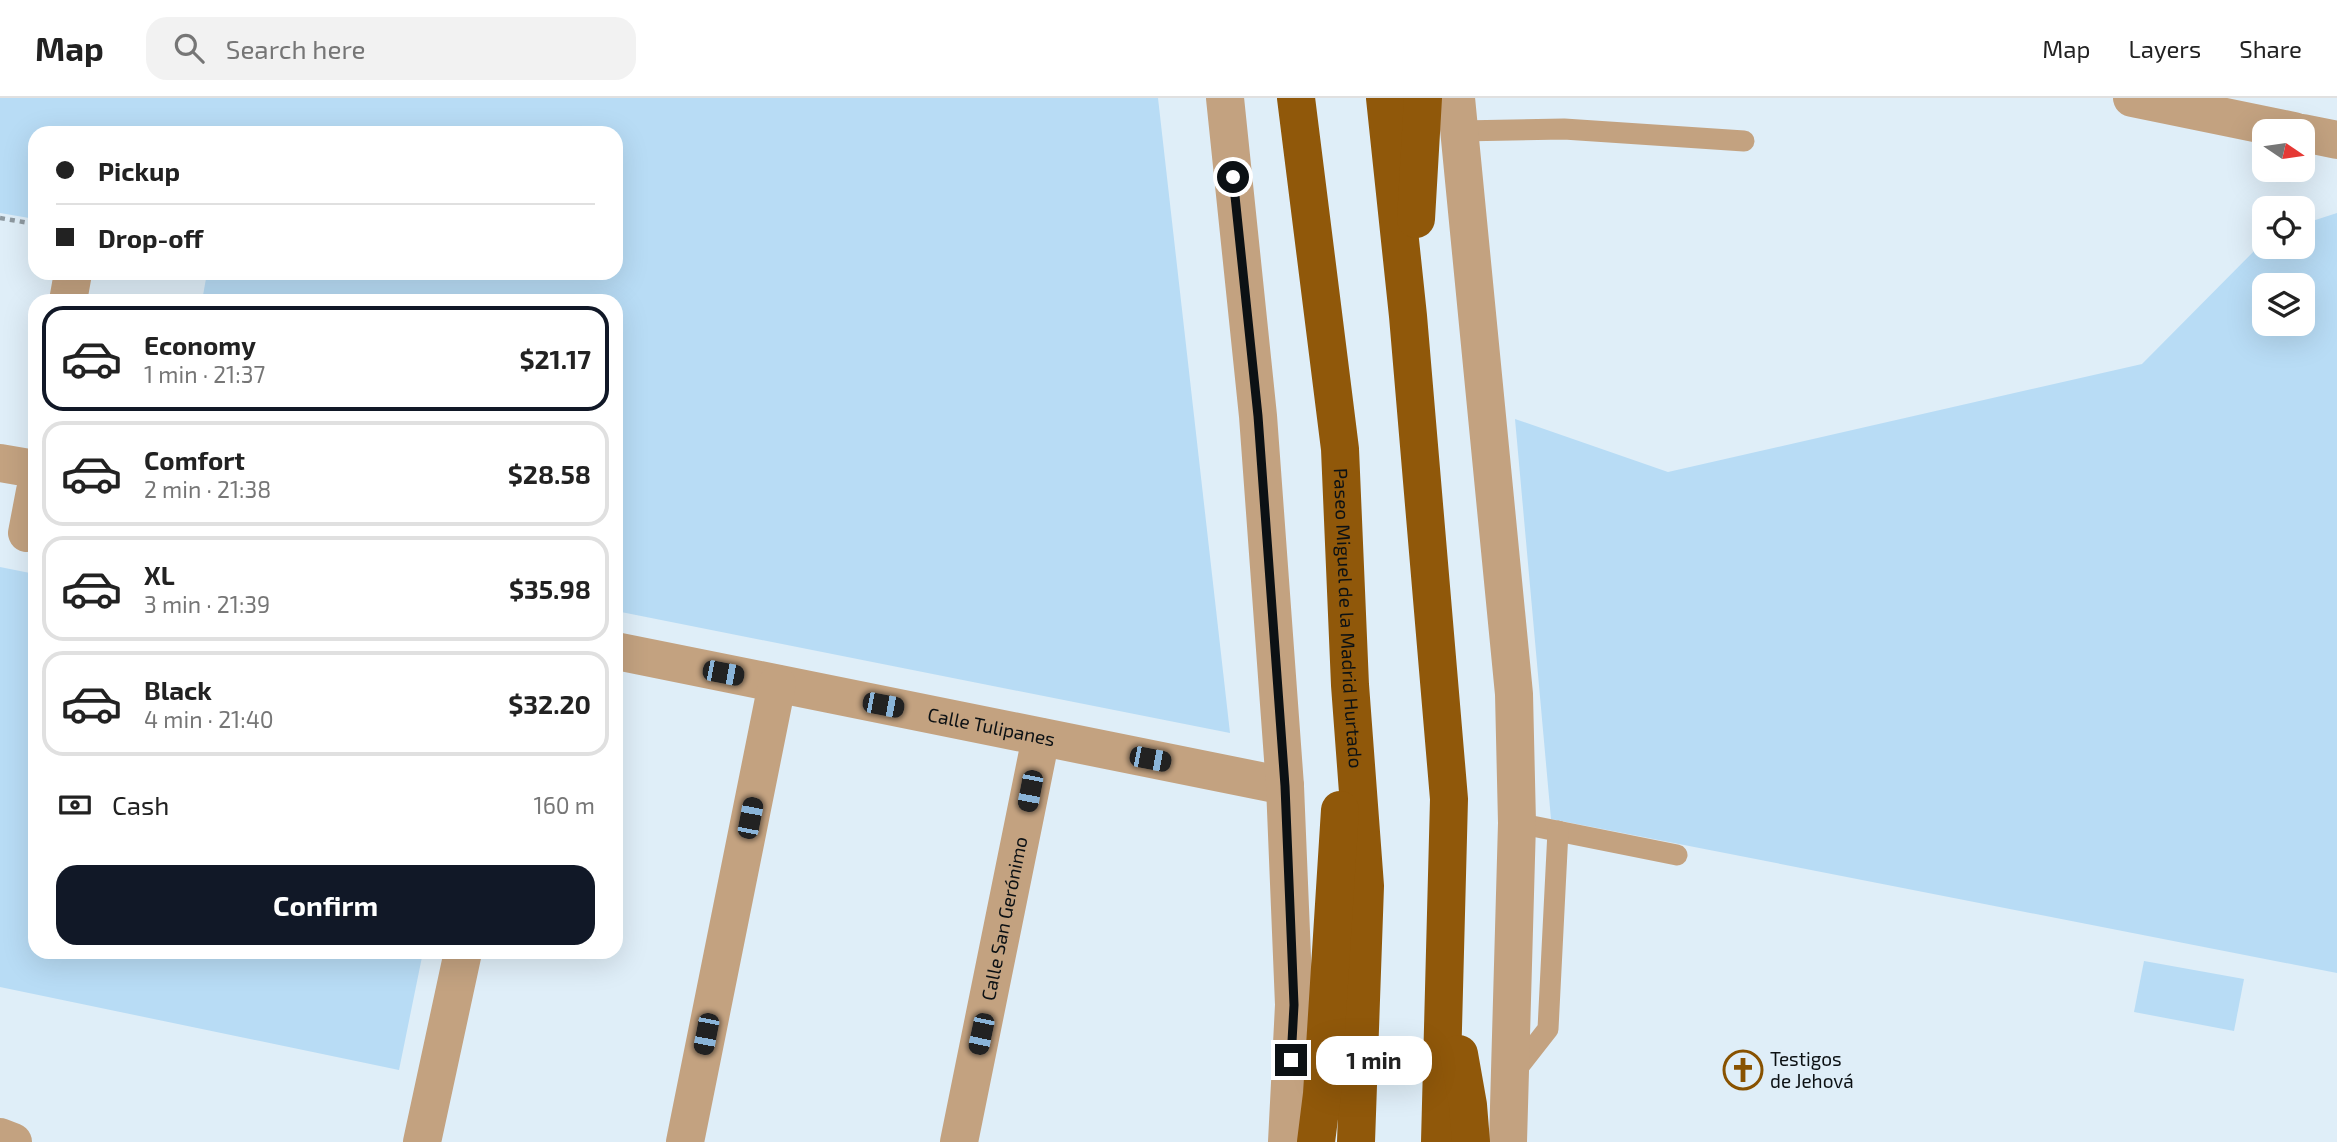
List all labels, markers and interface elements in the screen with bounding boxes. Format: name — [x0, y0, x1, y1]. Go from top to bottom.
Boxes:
search box — [146, 17, 636, 80]
text: Map — [35, 28, 104, 68]
icon: search — [170, 29, 208, 67]
text: Search here — [226, 33, 365, 64]
text: Map — [2042, 34, 2090, 63]
text: Layers — [2128, 34, 2201, 63]
text: Share — [2239, 34, 2302, 63]
north arrow — [2252, 119, 2315, 182]
map controls — [2252, 119, 2315, 336]
text: Pickup — [98, 155, 180, 186]
route start — [1217, 161, 1249, 193]
button: locate — [2252, 196, 2315, 259]
text: Drop-off — [98, 222, 203, 253]
button: layers — [2252, 273, 2315, 336]
icon: car — [60, 327, 123, 390]
text: Economy — [144, 329, 256, 360]
text: $21.17 — [519, 343, 591, 374]
text: 1 min · 21:37 — [144, 360, 265, 388]
icon: car — [60, 442, 123, 505]
text: Comfort — [144, 444, 245, 475]
text: $28.58 — [508, 458, 591, 489]
street label: Paseo Miguel de la Madrid Hurtado — [1330, 467, 1368, 769]
text: 2 min · 21:38 — [144, 475, 271, 503]
icon: car — [60, 557, 123, 620]
text: XL — [144, 559, 175, 590]
text: $35.98 — [509, 573, 591, 604]
text: 3 min · 21:39 — [144, 590, 270, 618]
car — [701, 659, 746, 687]
icon: car — [60, 672, 123, 735]
text: Black — [144, 674, 212, 705]
text: $32.20 — [508, 688, 591, 719]
car — [861, 691, 906, 719]
street label: Calle Tulipanes — [926, 702, 1057, 750]
text: 4 min · 21:40 — [144, 705, 274, 733]
car — [1128, 745, 1173, 773]
car — [1016, 768, 1045, 814]
icon: cash — [56, 786, 94, 824]
text: Cash — [112, 789, 169, 820]
text: 160 m — [534, 791, 595, 819]
car — [736, 795, 765, 841]
street label: Calle San Gerónimo — [976, 834, 1032, 1003]
button: Confirm — [56, 865, 595, 945]
car — [692, 1011, 721, 1057]
car — [967, 1011, 996, 1057]
callout: 1 min — [1316, 1035, 1431, 1084]
route end — [1275, 1044, 1307, 1076]
text: 1 min — [1346, 1046, 1402, 1074]
place label: Testigos de Jehová — [1770, 1047, 1854, 1092]
church icon: Testigos de Jehová — [1722, 1049, 1764, 1091]

